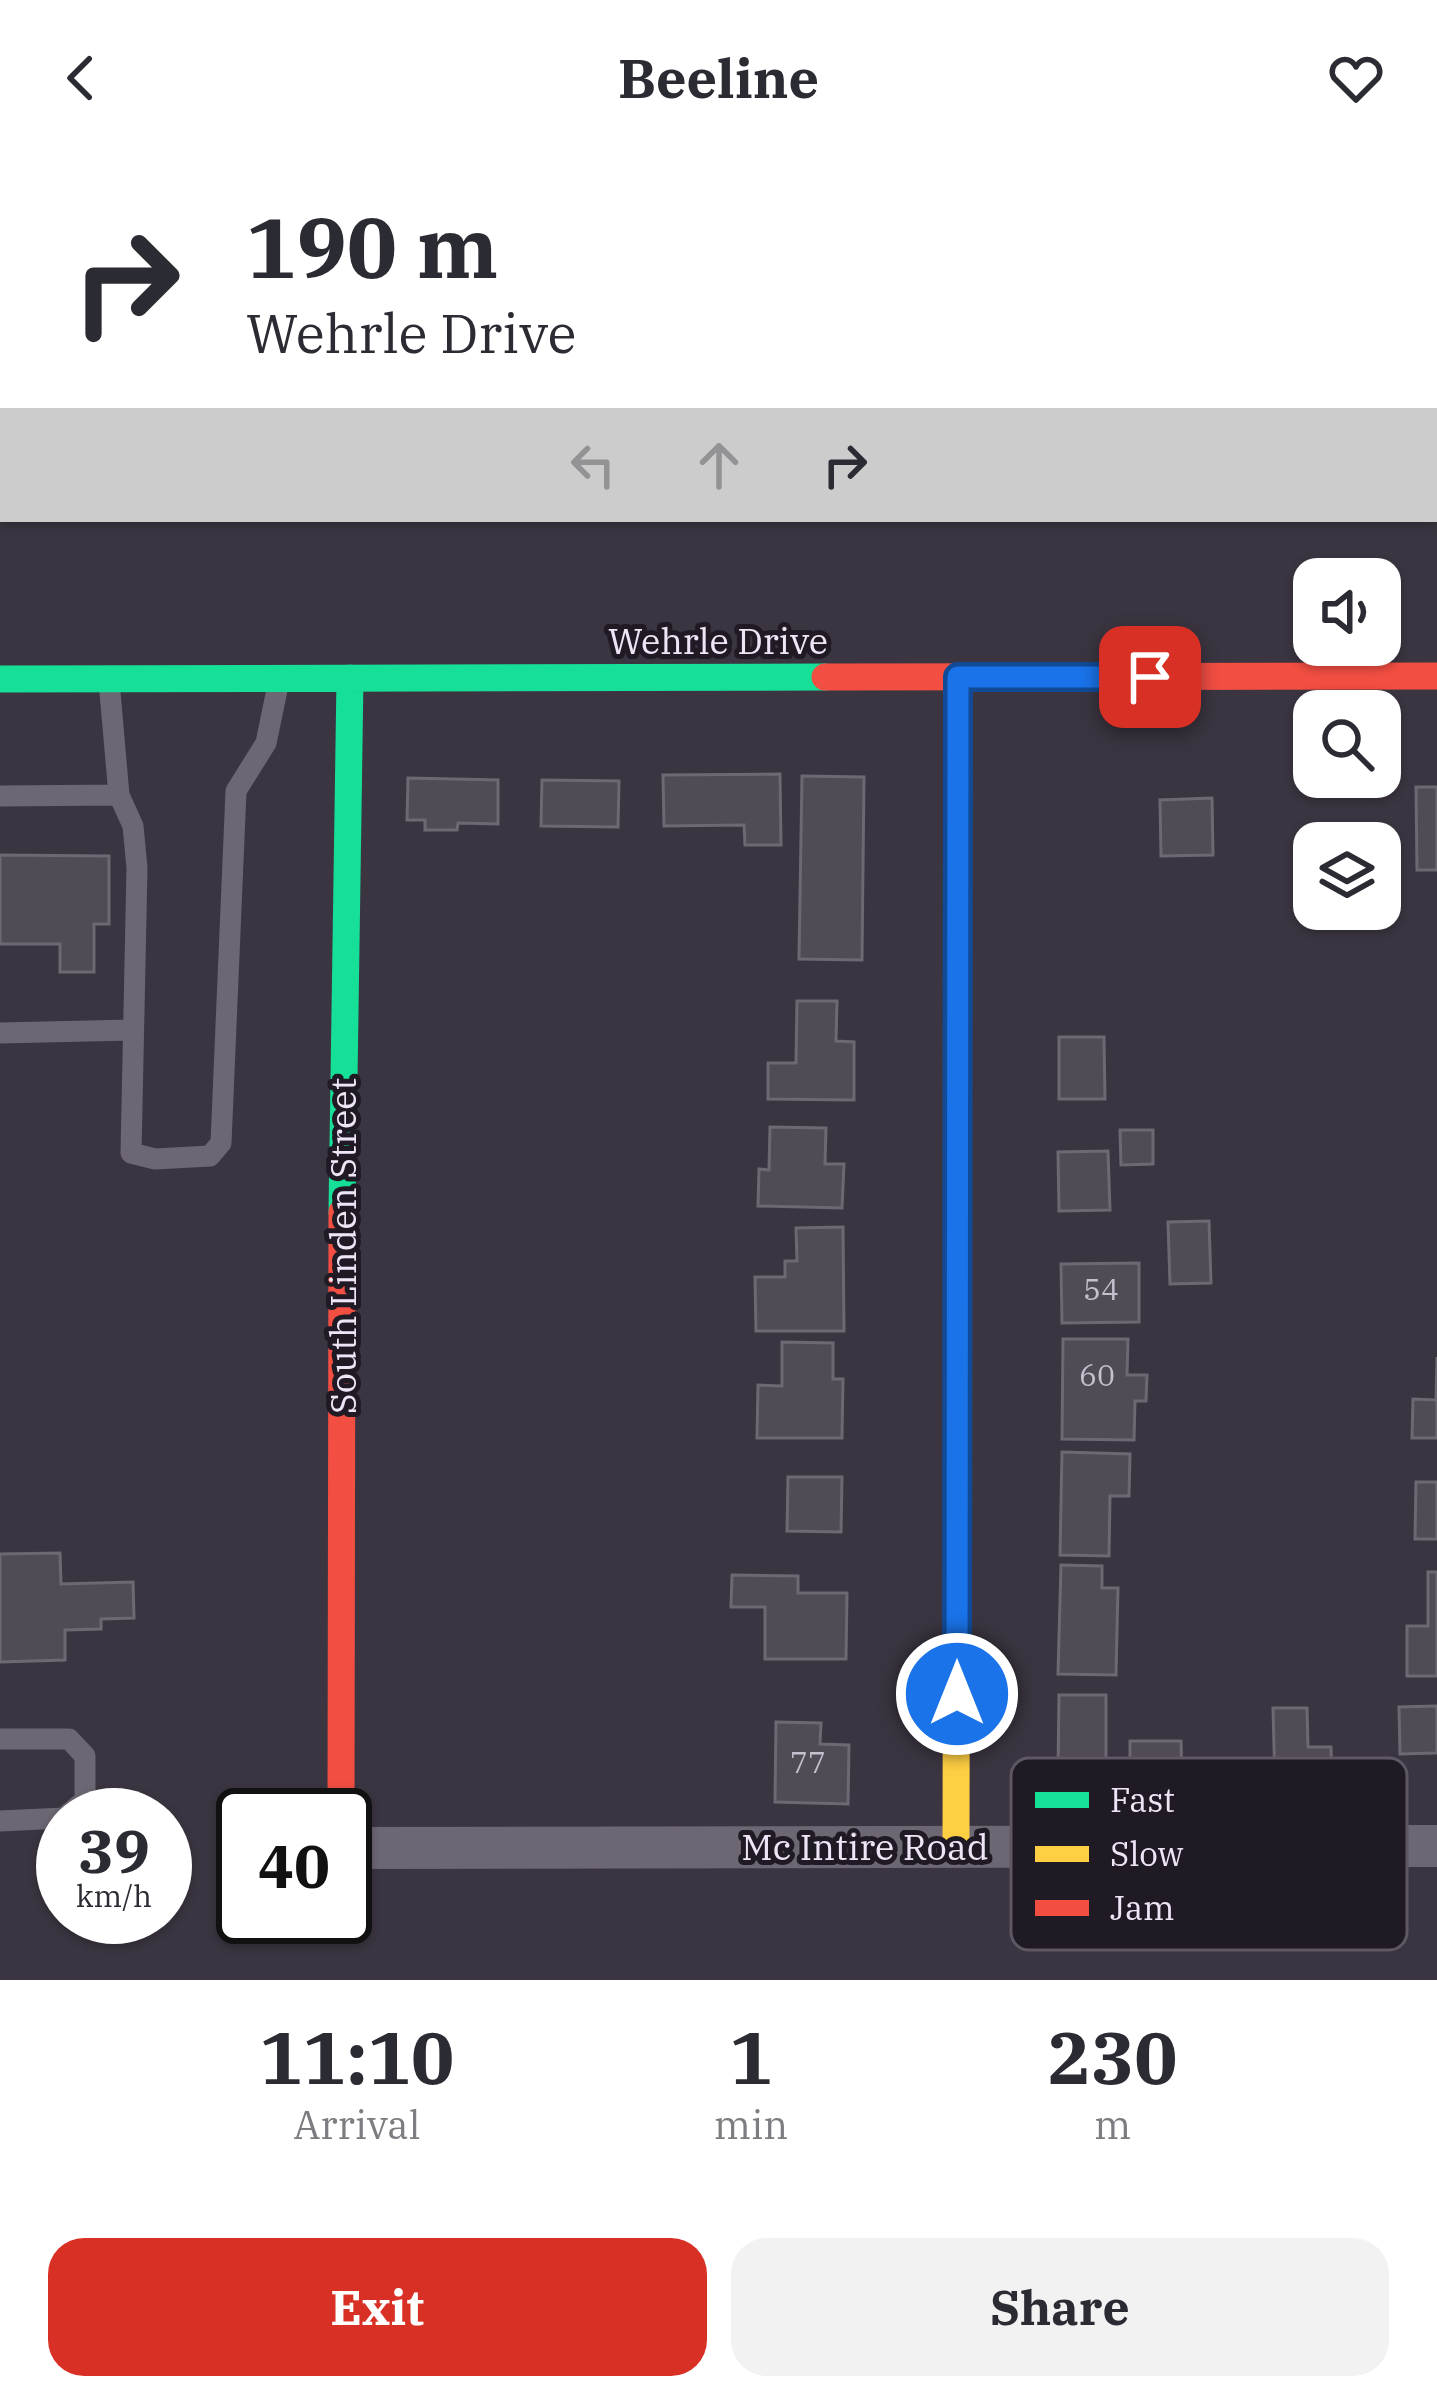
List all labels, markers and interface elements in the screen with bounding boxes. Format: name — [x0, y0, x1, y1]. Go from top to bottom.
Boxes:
text: Beeline — [618, 43, 819, 113]
icon: back — [48, 45, 114, 111]
icon: heart — [1323, 45, 1389, 111]
text: 190 m — [246, 192, 498, 301]
icon: right — [48, 204, 204, 360]
text: Wehrle Drive — [246, 298, 576, 368]
icon: left — [560, 432, 626, 498]
icon: ahead — [686, 432, 752, 498]
icon: right — [812, 432, 878, 498]
map controls — [1293, 558, 1401, 930]
button: sound — [1293, 558, 1401, 666]
street label: Wehrle Drive — [608, 617, 828, 664]
pin — [1099, 626, 1201, 728]
icon: arrive — [1117, 644, 1183, 710]
button: search — [1293, 690, 1401, 798]
button: layers — [1293, 822, 1401, 930]
street label: South Linden Street — [319, 1078, 366, 1414]
house number: 54 — [1083, 1269, 1119, 1308]
house number: 60 — [1079, 1355, 1115, 1394]
position arrow — [894, 1631, 1020, 1757]
house number: 77 — [790, 1742, 826, 1781]
legend — [1011, 1758, 1407, 1950]
text: Fast — [1110, 1778, 1175, 1821]
speed limit sign: 40 — [216, 1788, 372, 1944]
text: 39 — [78, 1811, 150, 1890]
street label: Mc Intire Road — [741, 1823, 989, 1870]
text: Slow — [1110, 1832, 1184, 1875]
text: km/h — [76, 1876, 152, 1915]
text: Jam — [1110, 1886, 1174, 1929]
text: 11:10 — [260, 2010, 454, 2104]
text: 1 — [729, 2010, 773, 2104]
text: 230 — [1048, 2010, 1177, 2104]
text: Arrival — [293, 2099, 420, 2150]
text: min — [714, 2099, 788, 2150]
text: m — [1094, 2099, 1131, 2150]
button: Exit — [48, 2238, 707, 2376]
button: Share — [731, 2238, 1389, 2376]

